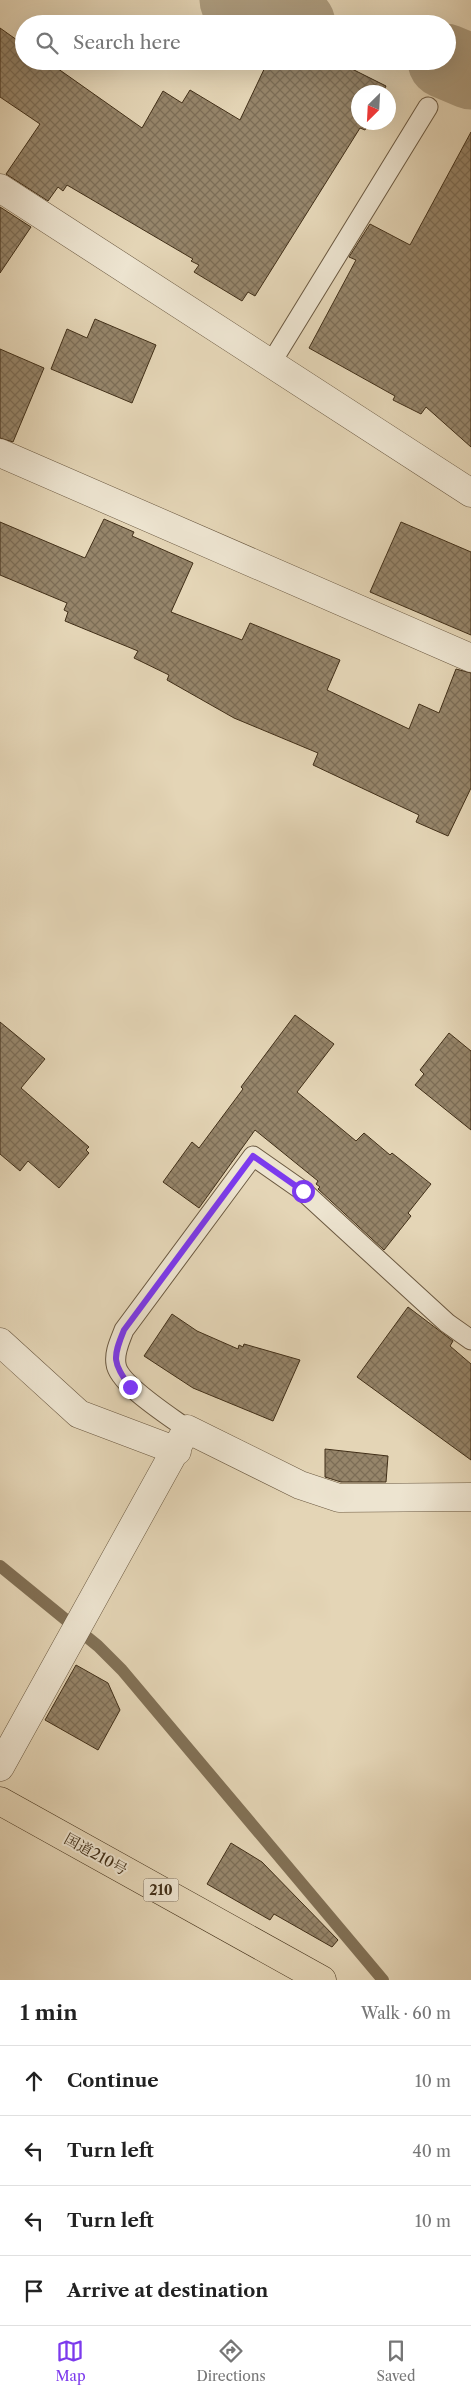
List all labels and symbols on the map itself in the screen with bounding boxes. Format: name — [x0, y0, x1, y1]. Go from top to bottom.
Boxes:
north arrow — [351, 85, 396, 130]
route start — [292, 1180, 315, 1203]
route end — [119, 1376, 142, 1399]
street label: 国道210号 — [61, 1829, 131, 1879]
road number: 210 — [144, 1878, 178, 1902]

